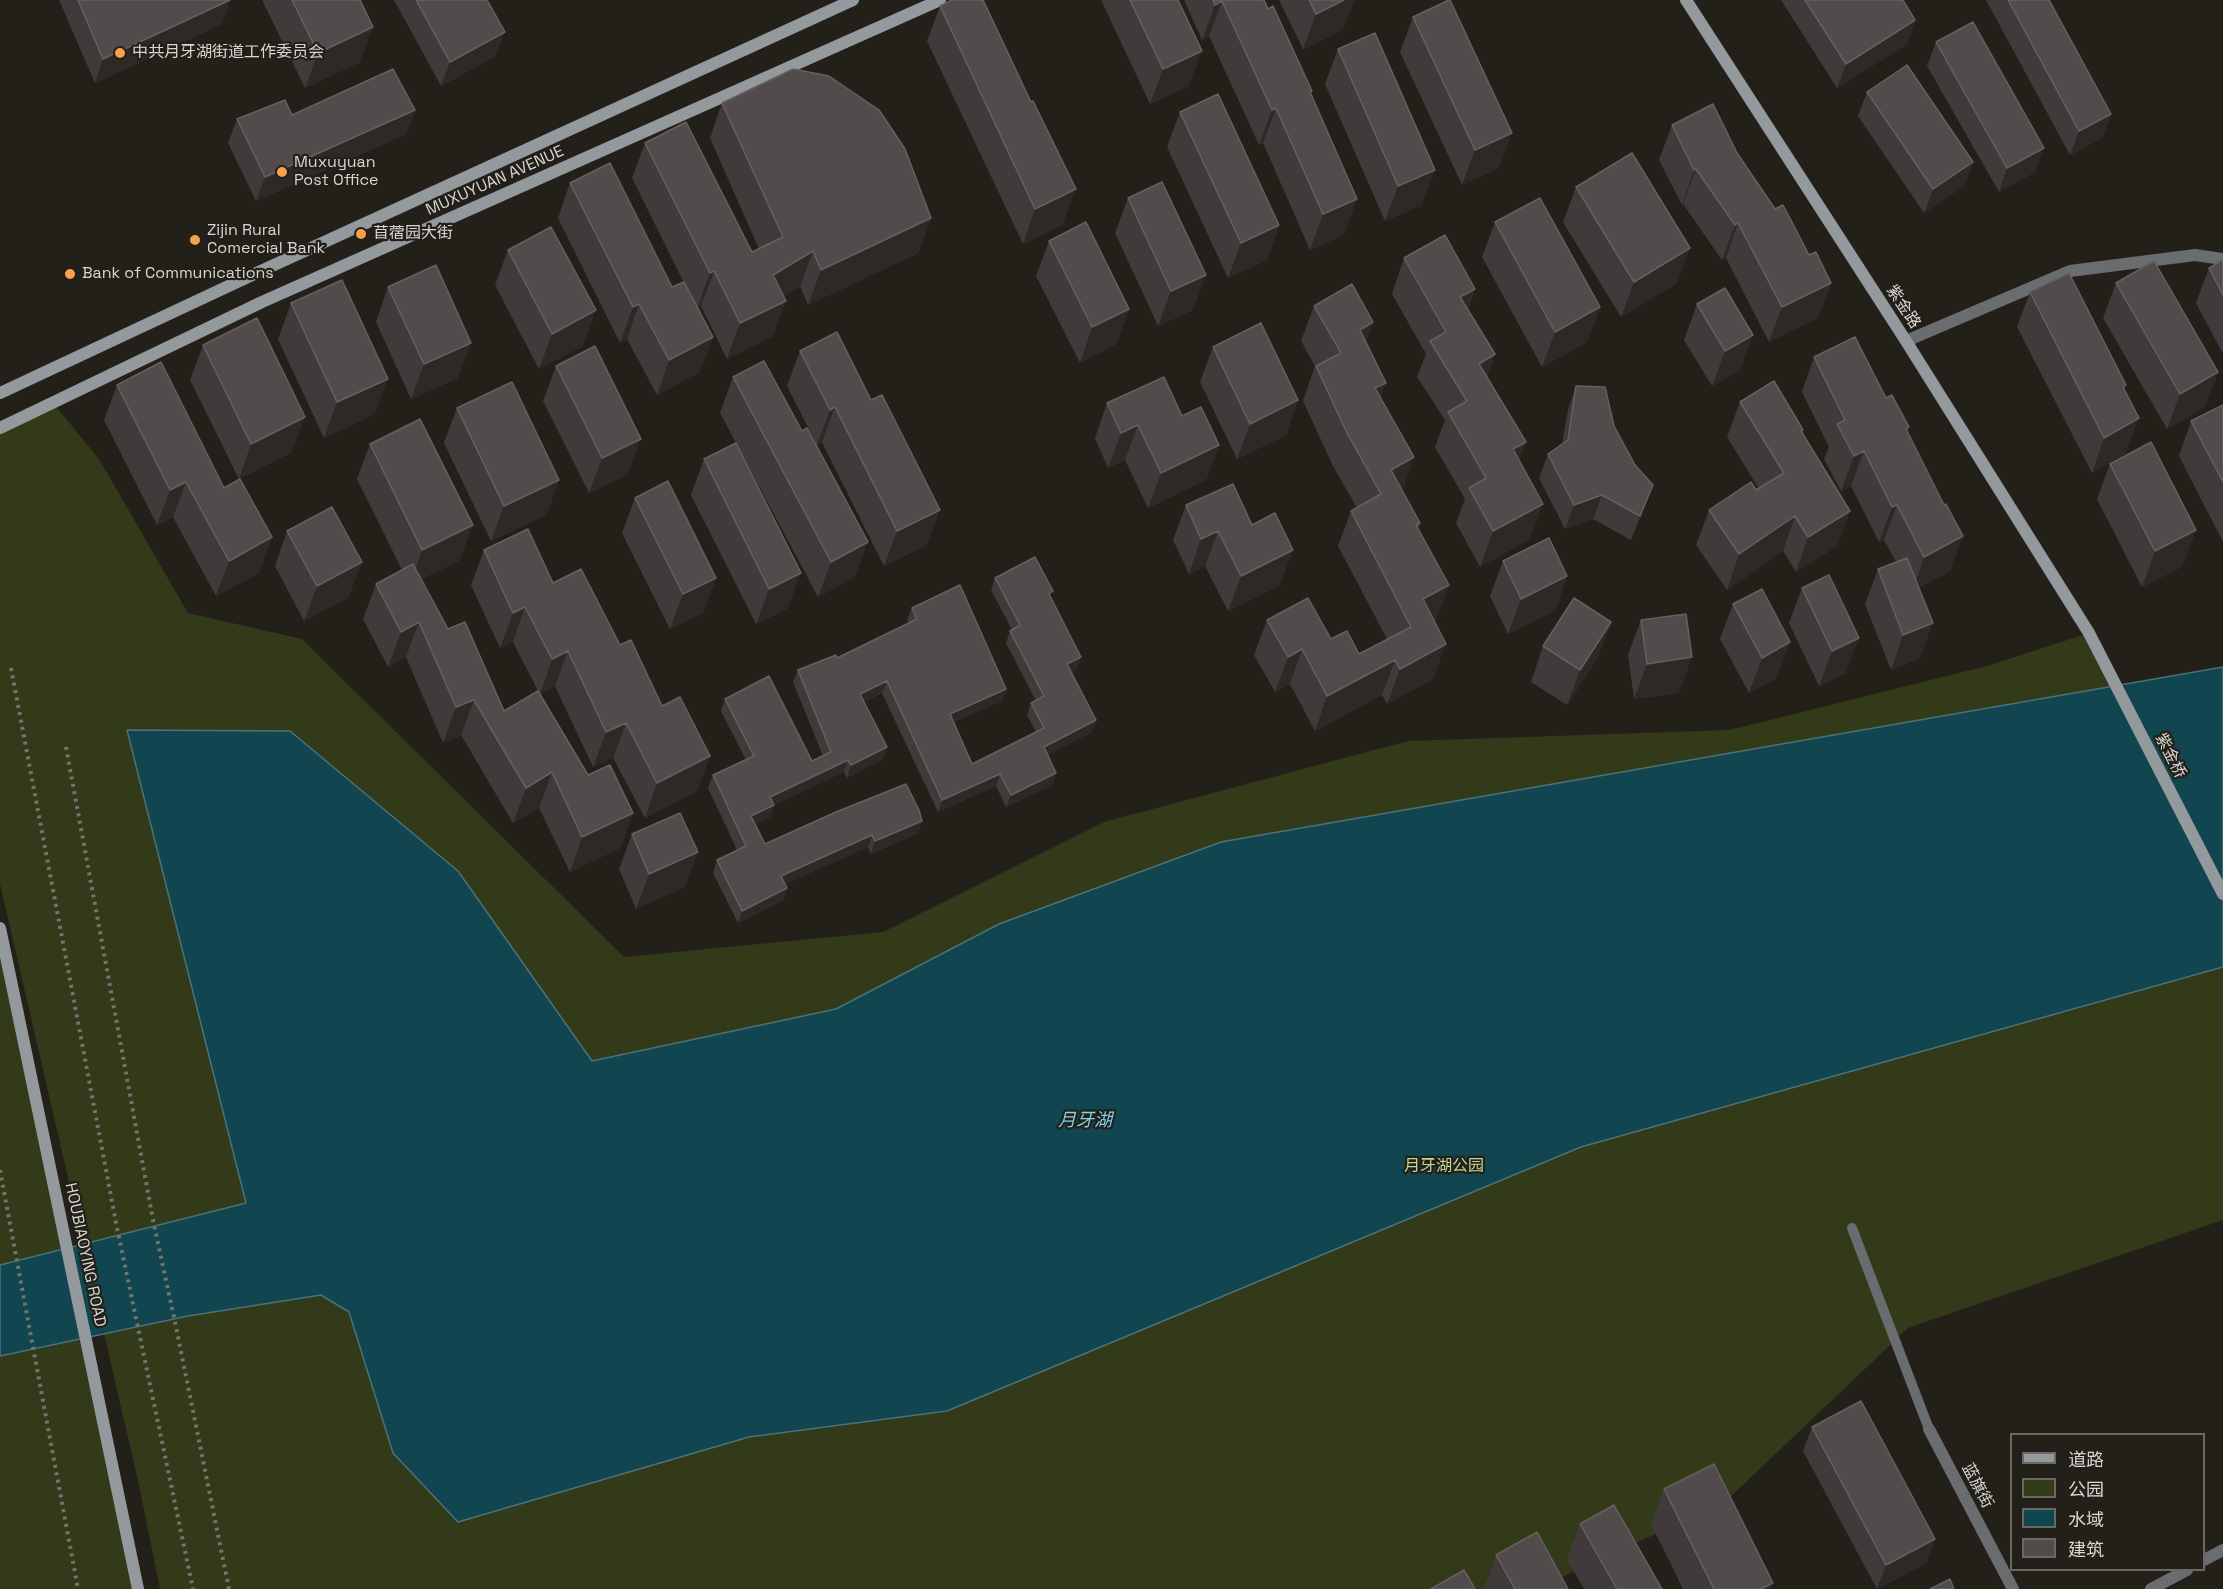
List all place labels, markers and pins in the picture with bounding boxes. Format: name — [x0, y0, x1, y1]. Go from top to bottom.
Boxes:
place label: 中共月牙湖街道工作委员会 — [132, 43, 324, 63]
marker: 中共月牙湖街道工作委员会 — [113, 46, 127, 60]
place label: Muxuyuan Post Office — [294, 153, 378, 191]
marker: Muxuyuan Post Office — [275, 165, 289, 179]
place label: Zijin Rural Comercial Bank — [207, 221, 325, 259]
place label: 苜蓿园大街 — [373, 224, 453, 244]
marker: 苜蓿园大街 — [354, 227, 368, 241]
marker: Zijin Rural Comercial Bank — [188, 233, 202, 247]
place label: Bank of Communications — [82, 264, 274, 284]
marker: Bank of Communications — [63, 267, 77, 281]

